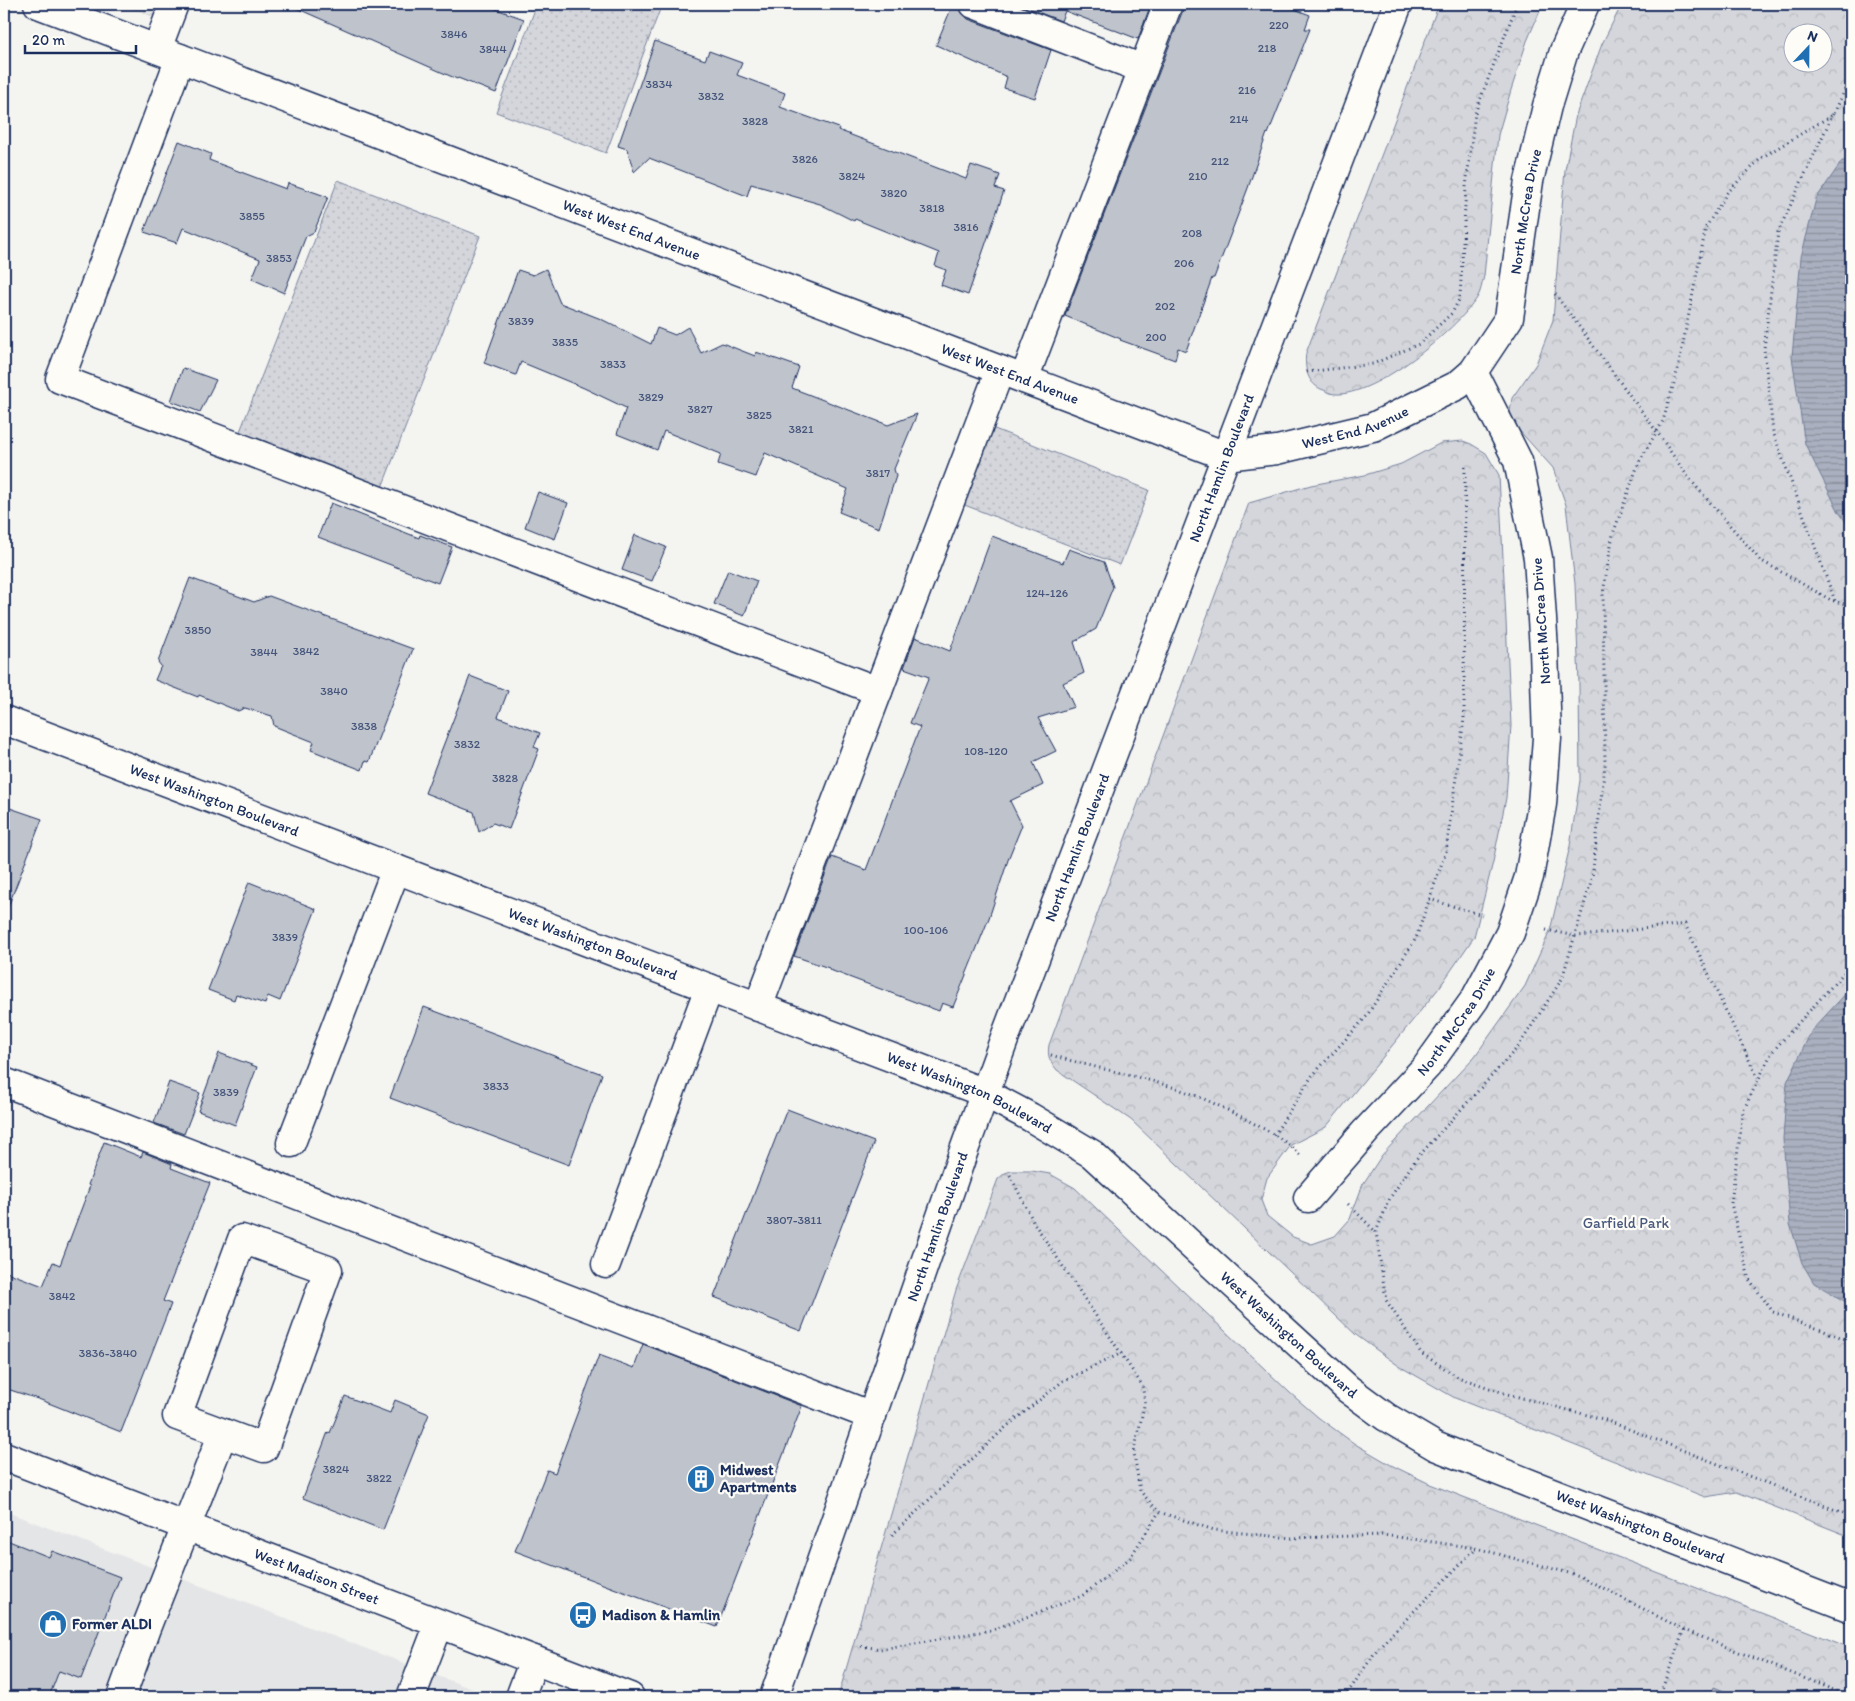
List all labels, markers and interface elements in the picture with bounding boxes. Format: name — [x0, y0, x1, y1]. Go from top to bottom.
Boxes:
house number: 220 — [1269, 18, 1289, 32]
scale bar — [25, 22, 136, 54]
north arrow — [1782, 22, 1832, 72]
house number: 3846 — [441, 27, 467, 41]
text: N — [1805, 27, 1820, 46]
text: 20 m — [32, 31, 66, 49]
house number: 218 — [1258, 41, 1277, 55]
house number: 3844 — [479, 42, 507, 56]
house number: 3834 — [646, 77, 672, 91]
house number: 216 — [1238, 83, 1256, 97]
house number: 3832 — [698, 89, 725, 103]
house number: 214 — [1229, 112, 1249, 126]
house number: 3828 — [742, 114, 768, 128]
street label: North McCrea Drive — [1506, 147, 1545, 276]
house number: 3826 — [792, 152, 818, 166]
house number: 212 — [1211, 154, 1230, 168]
house number: 3824 — [839, 169, 865, 183]
house number: 210 — [1188, 169, 1208, 183]
house number: 3820 — [881, 186, 907, 200]
street label: West West End Avenue — [560, 195, 703, 264]
house number: 3818 — [919, 201, 945, 215]
house number: 3855 — [239, 209, 265, 223]
house number: 3816 — [953, 220, 979, 234]
house number: 208 — [1182, 226, 1203, 240]
house number: 3853 — [266, 251, 292, 265]
house number: 206 — [1174, 256, 1194, 270]
house number: 202 — [1155, 299, 1176, 313]
house number: 3839 — [508, 314, 534, 328]
house number: 200 — [1145, 330, 1167, 344]
house number: 3835 — [552, 335, 578, 349]
street label: West West End Avenue — [939, 339, 1081, 408]
house number: 3833 — [600, 357, 627, 371]
house number: 3829 — [638, 390, 664, 404]
street label: North Hamlin Boulevard — [1185, 391, 1258, 545]
house number: 3827 — [687, 402, 713, 416]
street label: West End Avenue — [1300, 402, 1412, 453]
house number: 3825 — [746, 408, 772, 422]
house number: 3821 — [789, 422, 814, 436]
house number: 3817 — [866, 466, 890, 480]
street label: North McCrea Drive — [1528, 557, 1554, 685]
house number: 124-126 — [1026, 586, 1068, 600]
house number: 3850 — [185, 623, 211, 637]
house number: 3842 — [293, 644, 320, 658]
house number: 3844 — [250, 645, 278, 659]
house number: 3840 — [320, 684, 348, 698]
house number: 3838 — [351, 719, 378, 733]
house number: 3832 — [454, 737, 481, 751]
house number: 108-120 — [964, 744, 1008, 758]
street label: West Washington Boulevard — [127, 760, 302, 840]
street label: North Hamlin Boulevard — [1041, 770, 1114, 924]
house number: 3828 — [492, 771, 518, 785]
street label: West Washington Boulevard — [506, 904, 680, 984]
house number: 100-106 — [904, 923, 948, 937]
house number: 3839 — [272, 930, 298, 944]
street label: North McCrea Drive — [1413, 964, 1499, 1080]
street label: West Washington Boulevard — [884, 1047, 1056, 1137]
house number: 3833 — [483, 1079, 510, 1093]
house number: 3839 — [213, 1085, 239, 1099]
street label: North Hamlin Boulevard — [903, 1149, 972, 1304]
house number: 3807-3811 — [766, 1213, 822, 1227]
park label: Garfield Park — [1583, 1214, 1670, 1232]
street label: West Washington Boulevard — [1217, 1267, 1361, 1402]
house number: 3842 — [49, 1289, 76, 1303]
house number: 3836-3840 — [79, 1346, 137, 1360]
place label: Midwest Apartments — [719, 1461, 797, 1497]
house number: 3824 — [323, 1462, 349, 1476]
building icon: Midwest Apartments — [686, 1464, 716, 1494]
house number: 3822 — [366, 1471, 393, 1485]
street label: West Washington Boulevard — [1553, 1486, 1727, 1567]
street label: West Madison Street — [252, 1544, 382, 1609]
bus stop icon: Madison & Hamlin — [568, 1600, 598, 1630]
place label: Madison & Hamlin — [602, 1606, 721, 1624]
shop icon: Former ALDI — [38, 1609, 68, 1639]
place label: Former ALDI — [72, 1615, 152, 1633]

